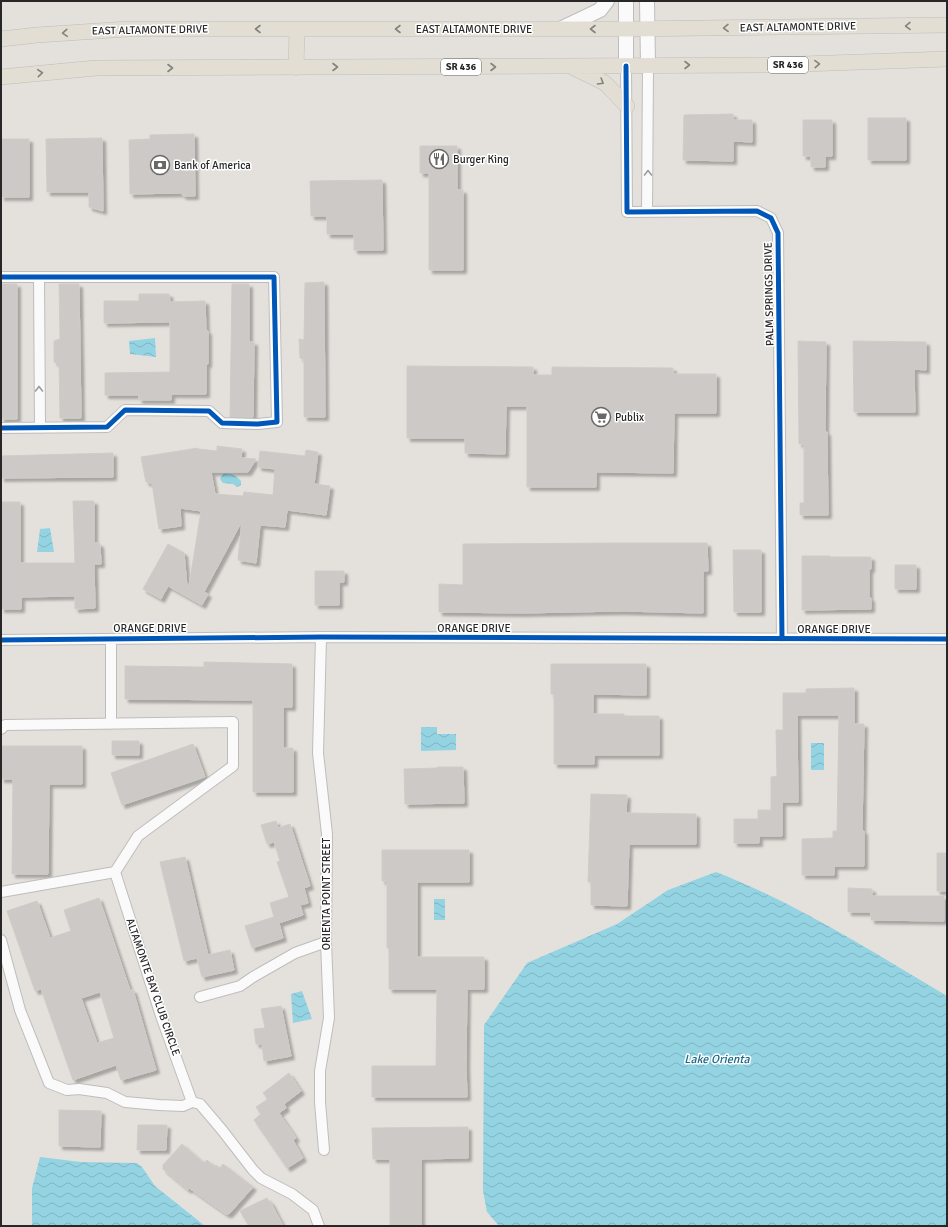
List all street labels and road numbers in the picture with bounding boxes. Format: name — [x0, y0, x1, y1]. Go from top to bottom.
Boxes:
street label: EAST ALTAMONTE DRIVE — [740, 19, 856, 35]
street label: EAST ALTAMONTE DRIVE — [92, 22, 208, 38]
street label: EAST ALTAMONTE DRIVE — [416, 23, 532, 36]
road number: SR 436 — [768, 57, 808, 73]
road number: SR 436 — [441, 59, 481, 75]
street label: PALM SPRINGS DRIVE — [762, 242, 776, 346]
street label: ORANGE DRIVE — [113, 622, 187, 635]
street label: ORANGE DRIVE — [437, 622, 511, 635]
street label: ORANGE DRIVE — [797, 623, 871, 636]
street label: ORIENTA POINT STREET — [320, 837, 333, 950]
street label: ALTAMONTE BAY CLUB CIRCLE — [123, 917, 183, 1057]

